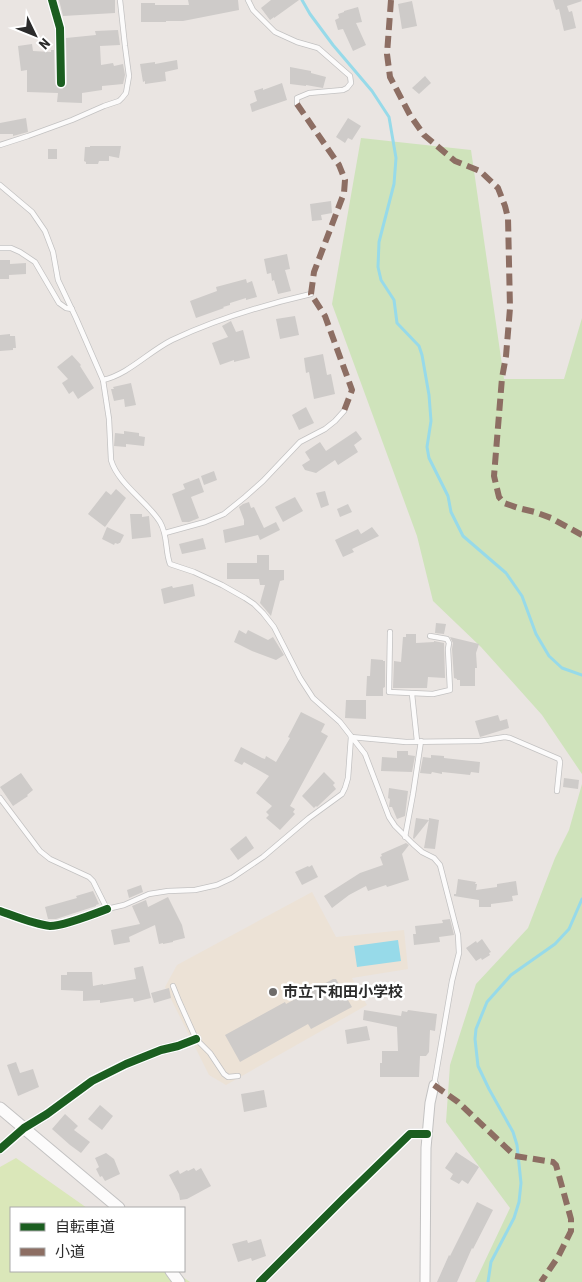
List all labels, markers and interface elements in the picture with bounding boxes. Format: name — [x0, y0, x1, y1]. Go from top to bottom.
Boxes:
north arrow — [10, 10, 60, 60]
text: N — [36, 35, 53, 52]
place label: 市立下和田小学校 — [283, 983, 403, 1001]
marker: 市立下和田小学校 — [267, 986, 279, 998]
legend — [10, 1207, 185, 1272]
text: 自転車道 — [55, 1218, 115, 1236]
text: 小道 — [55, 1243, 85, 1261]

